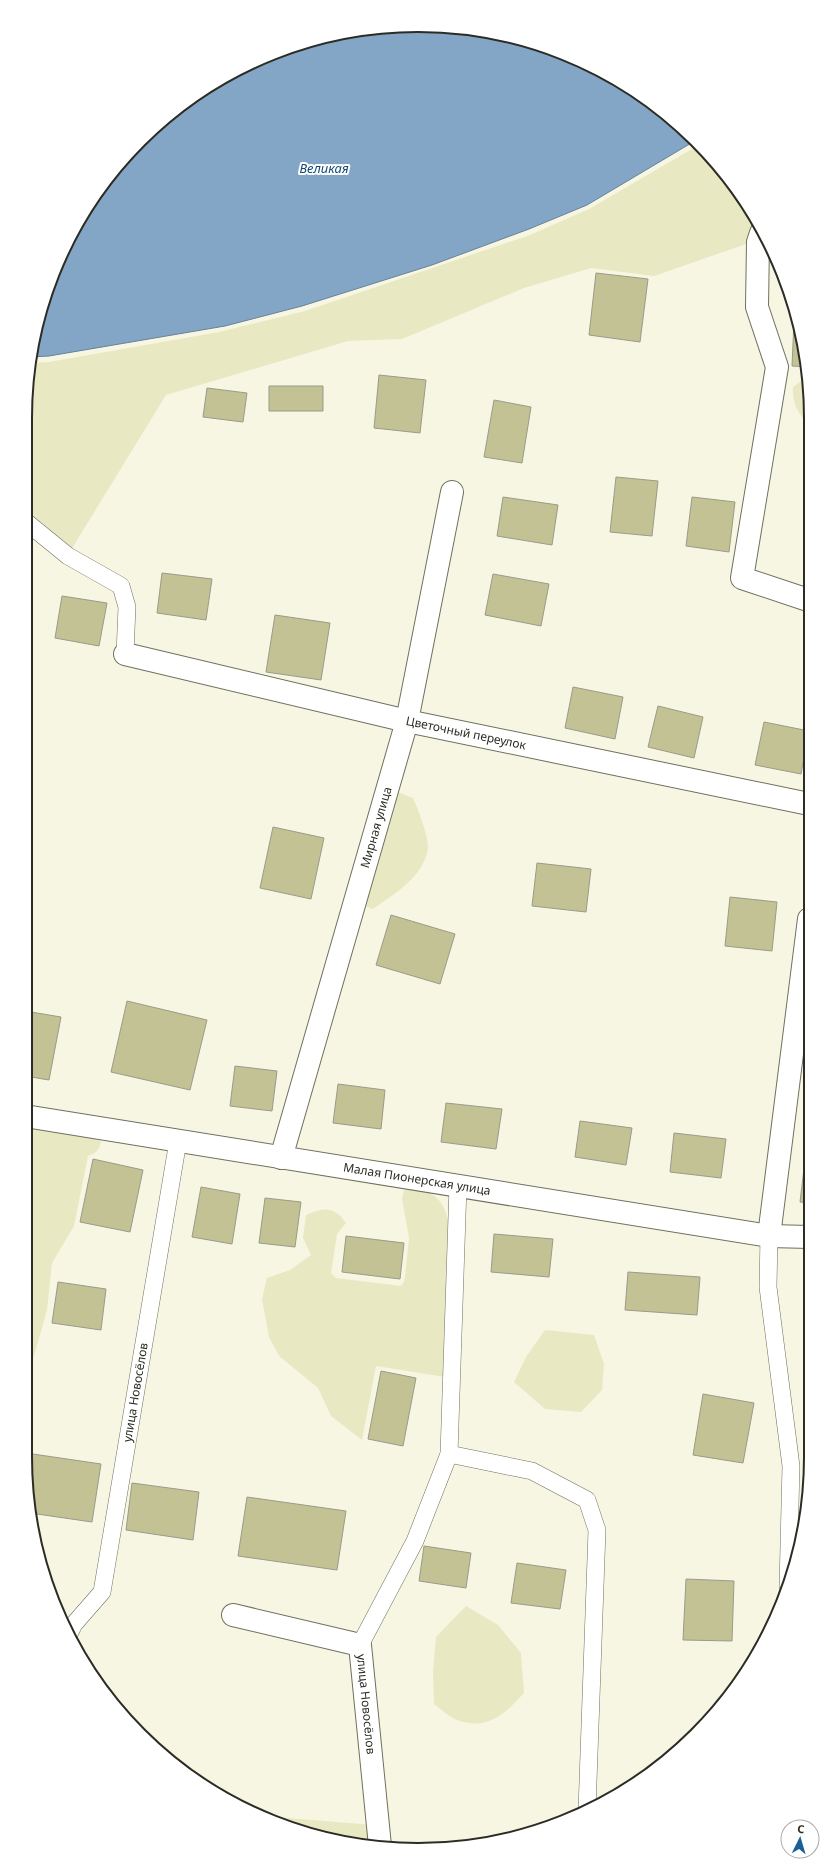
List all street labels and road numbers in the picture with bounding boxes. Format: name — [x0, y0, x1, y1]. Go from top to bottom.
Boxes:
street label: Цветочный переулок — [404, 712, 528, 753]
street label: Мирная улица — [356, 785, 396, 870]
street label: Малая Пионерская улица — [342, 1158, 492, 1199]
street label: улица Новосёлов — [118, 1341, 152, 1443]
street label: улица Новосёлов — [353, 1653, 380, 1755]

